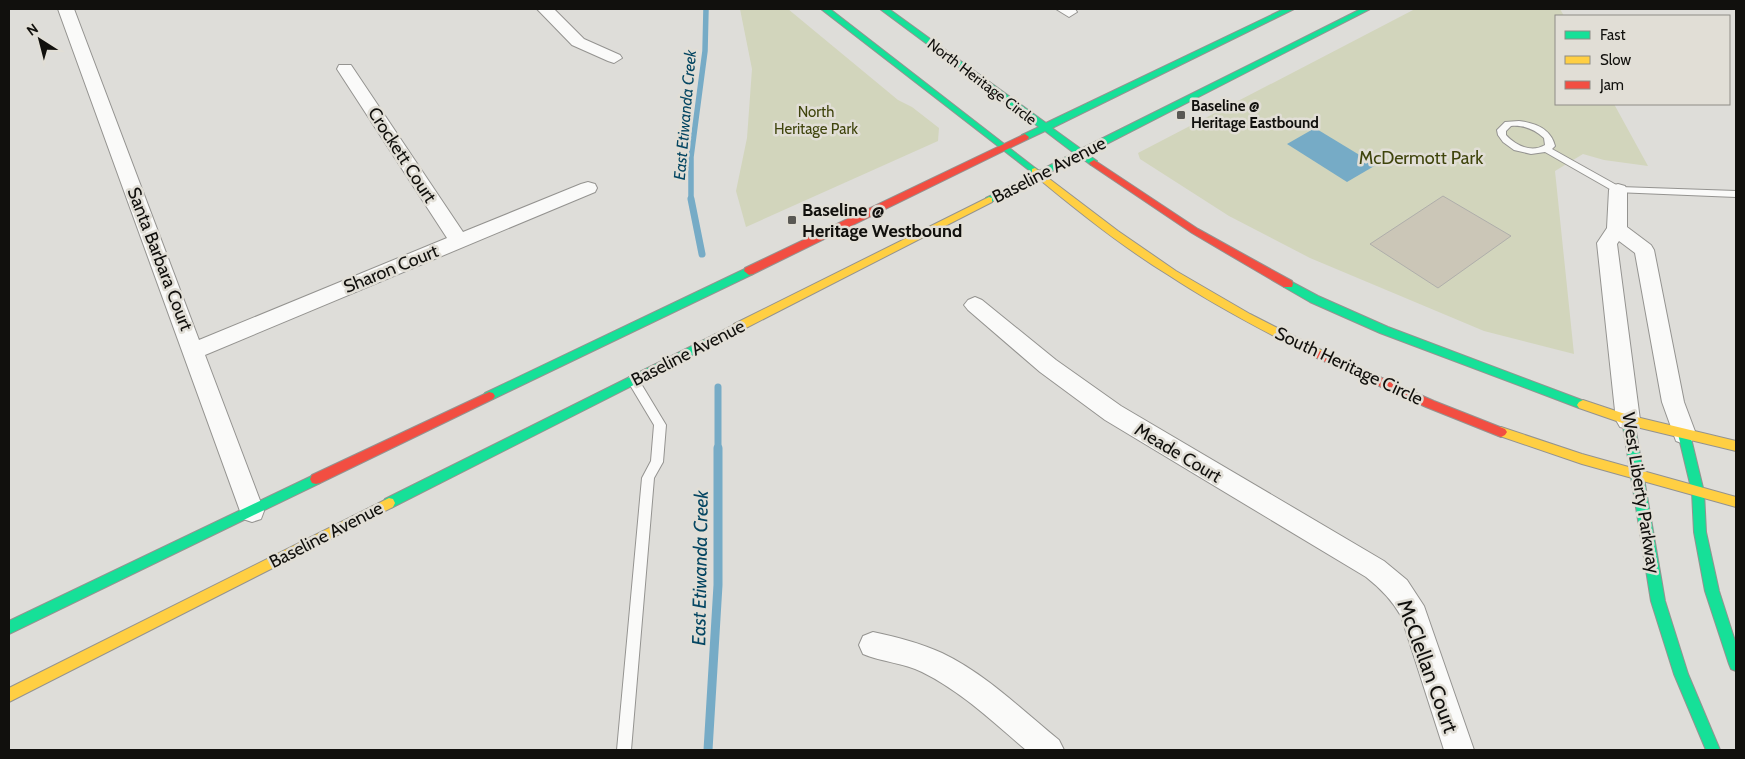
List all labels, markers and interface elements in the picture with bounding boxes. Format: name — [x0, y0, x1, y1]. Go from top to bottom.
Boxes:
north arrow — [15, 15, 65, 65]
legend — [1555, 15, 1730, 105]
text: N — [23, 19, 42, 40]
text: Fast — [1600, 26, 1625, 44]
street label: North Heritage Circle — [924, 35, 1040, 129]
water label: East Etiwanda Creek — [670, 48, 700, 181]
text: Slow — [1600, 51, 1631, 69]
text: Jam — [1599, 76, 1624, 94]
place label: Baseline @ Heritage Eastbound — [1191, 97, 1319, 132]
street label: Crockett Court — [363, 103, 441, 207]
park label: North Heritage Park — [774, 103, 858, 138]
marker: Baseline @ Heritage Eastbound — [1175, 109, 1187, 121]
street label: Baseline Avenue — [989, 132, 1109, 208]
park label: McDermott Park — [1359, 147, 1484, 169]
street label: Santa Barbara Court — [123, 184, 197, 334]
place label: Baseline @ Heritage Westbound — [802, 199, 962, 242]
marker: Baseline @ Heritage Westbound — [786, 214, 798, 226]
street label: Sharon Court — [340, 240, 442, 298]
street label: Baseline Avenue — [628, 315, 748, 391]
street label: South Heritage Circle — [1272, 322, 1426, 410]
street label: West Liberty Parkway — [1617, 411, 1665, 575]
street label: Meade Court — [1131, 418, 1225, 488]
water label: East Etiwanda Creek — [687, 489, 713, 646]
street label: Baseline Avenue — [266, 497, 386, 573]
street label: McClellan Court — [1392, 596, 1464, 736]

